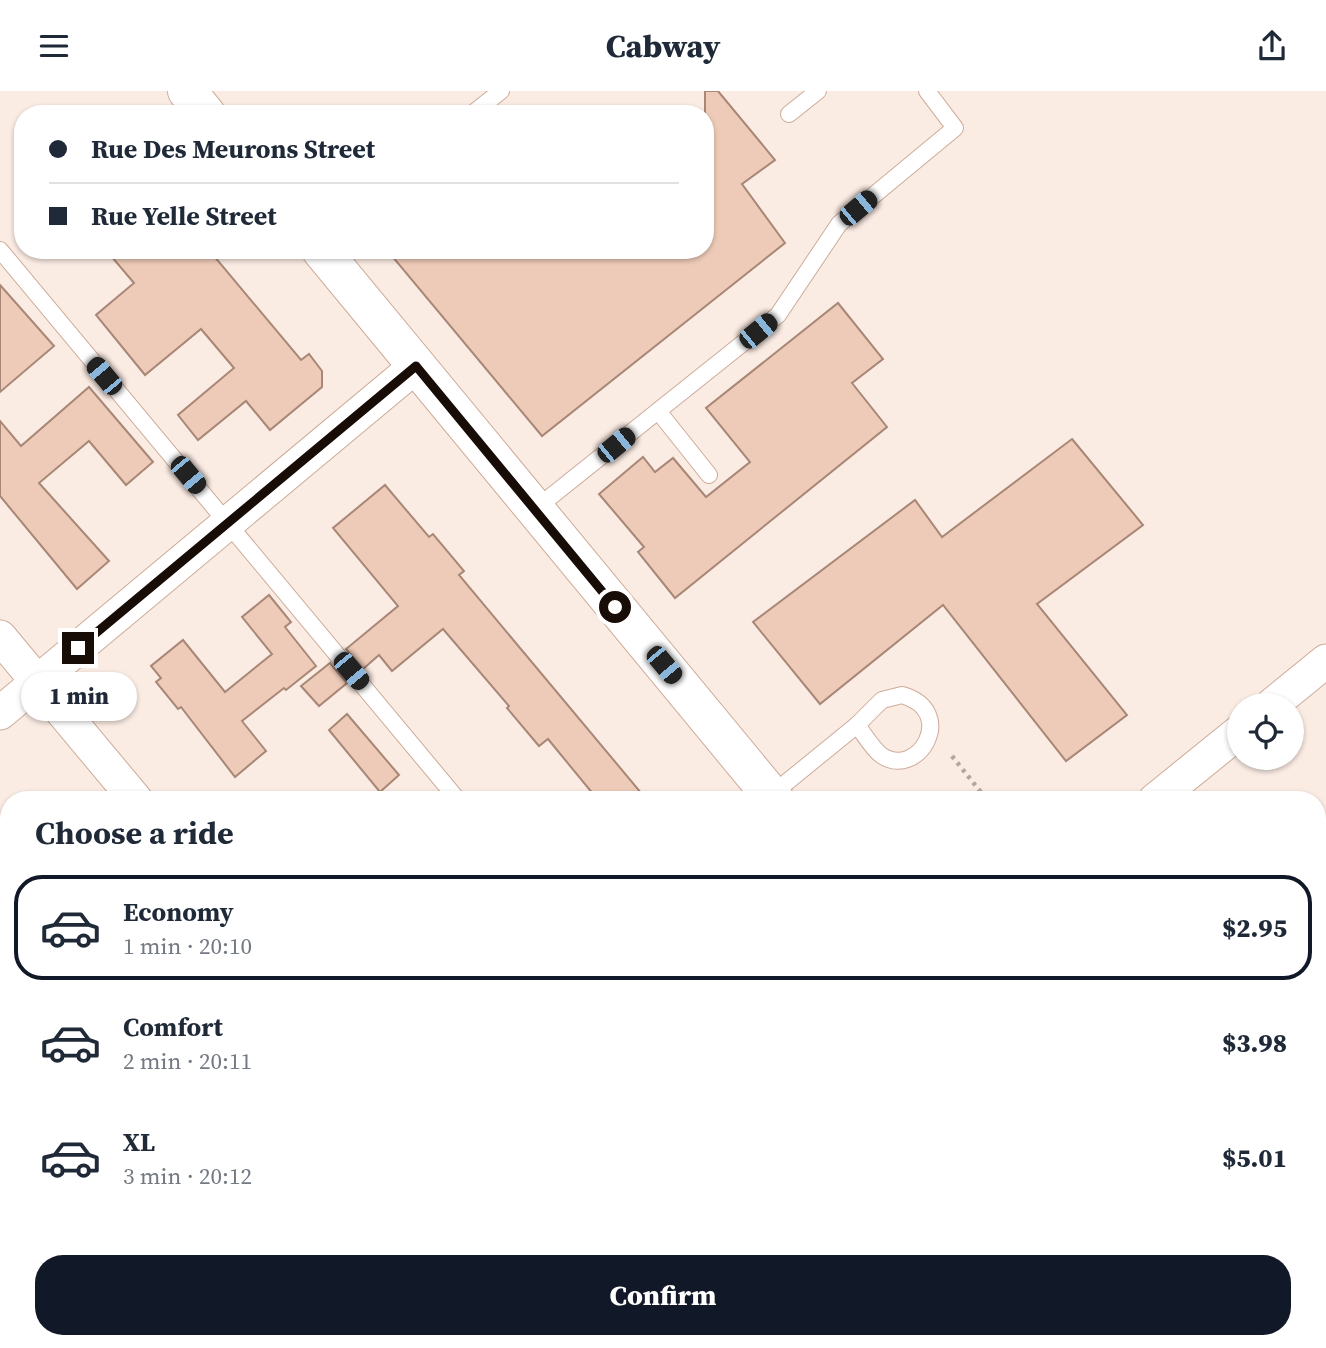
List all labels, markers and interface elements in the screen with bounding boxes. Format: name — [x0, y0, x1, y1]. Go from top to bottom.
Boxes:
text: Cabway — [606, 24, 720, 68]
icon: menu — [35, 27, 73, 65]
icon: share — [1253, 27, 1291, 65]
text: Rue Des Meurons Street — [91, 131, 375, 167]
car — [836, 186, 881, 230]
text: Rue Yelle Street — [91, 198, 277, 234]
car — [736, 310, 781, 352]
car — [83, 353, 126, 399]
car — [594, 424, 639, 466]
car — [167, 452, 210, 498]
route start — [599, 591, 631, 623]
route end — [62, 632, 94, 664]
car — [643, 642, 686, 688]
car — [330, 648, 373, 694]
callout: 1 min — [20, 673, 136, 721]
text: 1 min — [49, 680, 109, 712]
map controls — [1227, 693, 1304, 770]
button: locate — [1227, 693, 1304, 770]
text: Choose a ride — [35, 811, 234, 855]
text: Economy — [123, 894, 234, 930]
icon: car — [39, 896, 102, 959]
text: $2.95 — [1222, 910, 1287, 946]
text: 1 min · 20:10 — [123, 930, 252, 962]
text: Comfort — [123, 1009, 223, 1045]
icon: car — [39, 1011, 102, 1074]
text: $3.98 — [1222, 1025, 1287, 1061]
text: 2 min · 20:11 — [123, 1045, 252, 1077]
text: XL — [123, 1124, 155, 1160]
icon: car — [39, 1126, 102, 1189]
text: $5.01 — [1222, 1140, 1287, 1176]
text: 3 min · 20:12 — [123, 1160, 252, 1192]
button: Confirm — [35, 1255, 1291, 1335]

